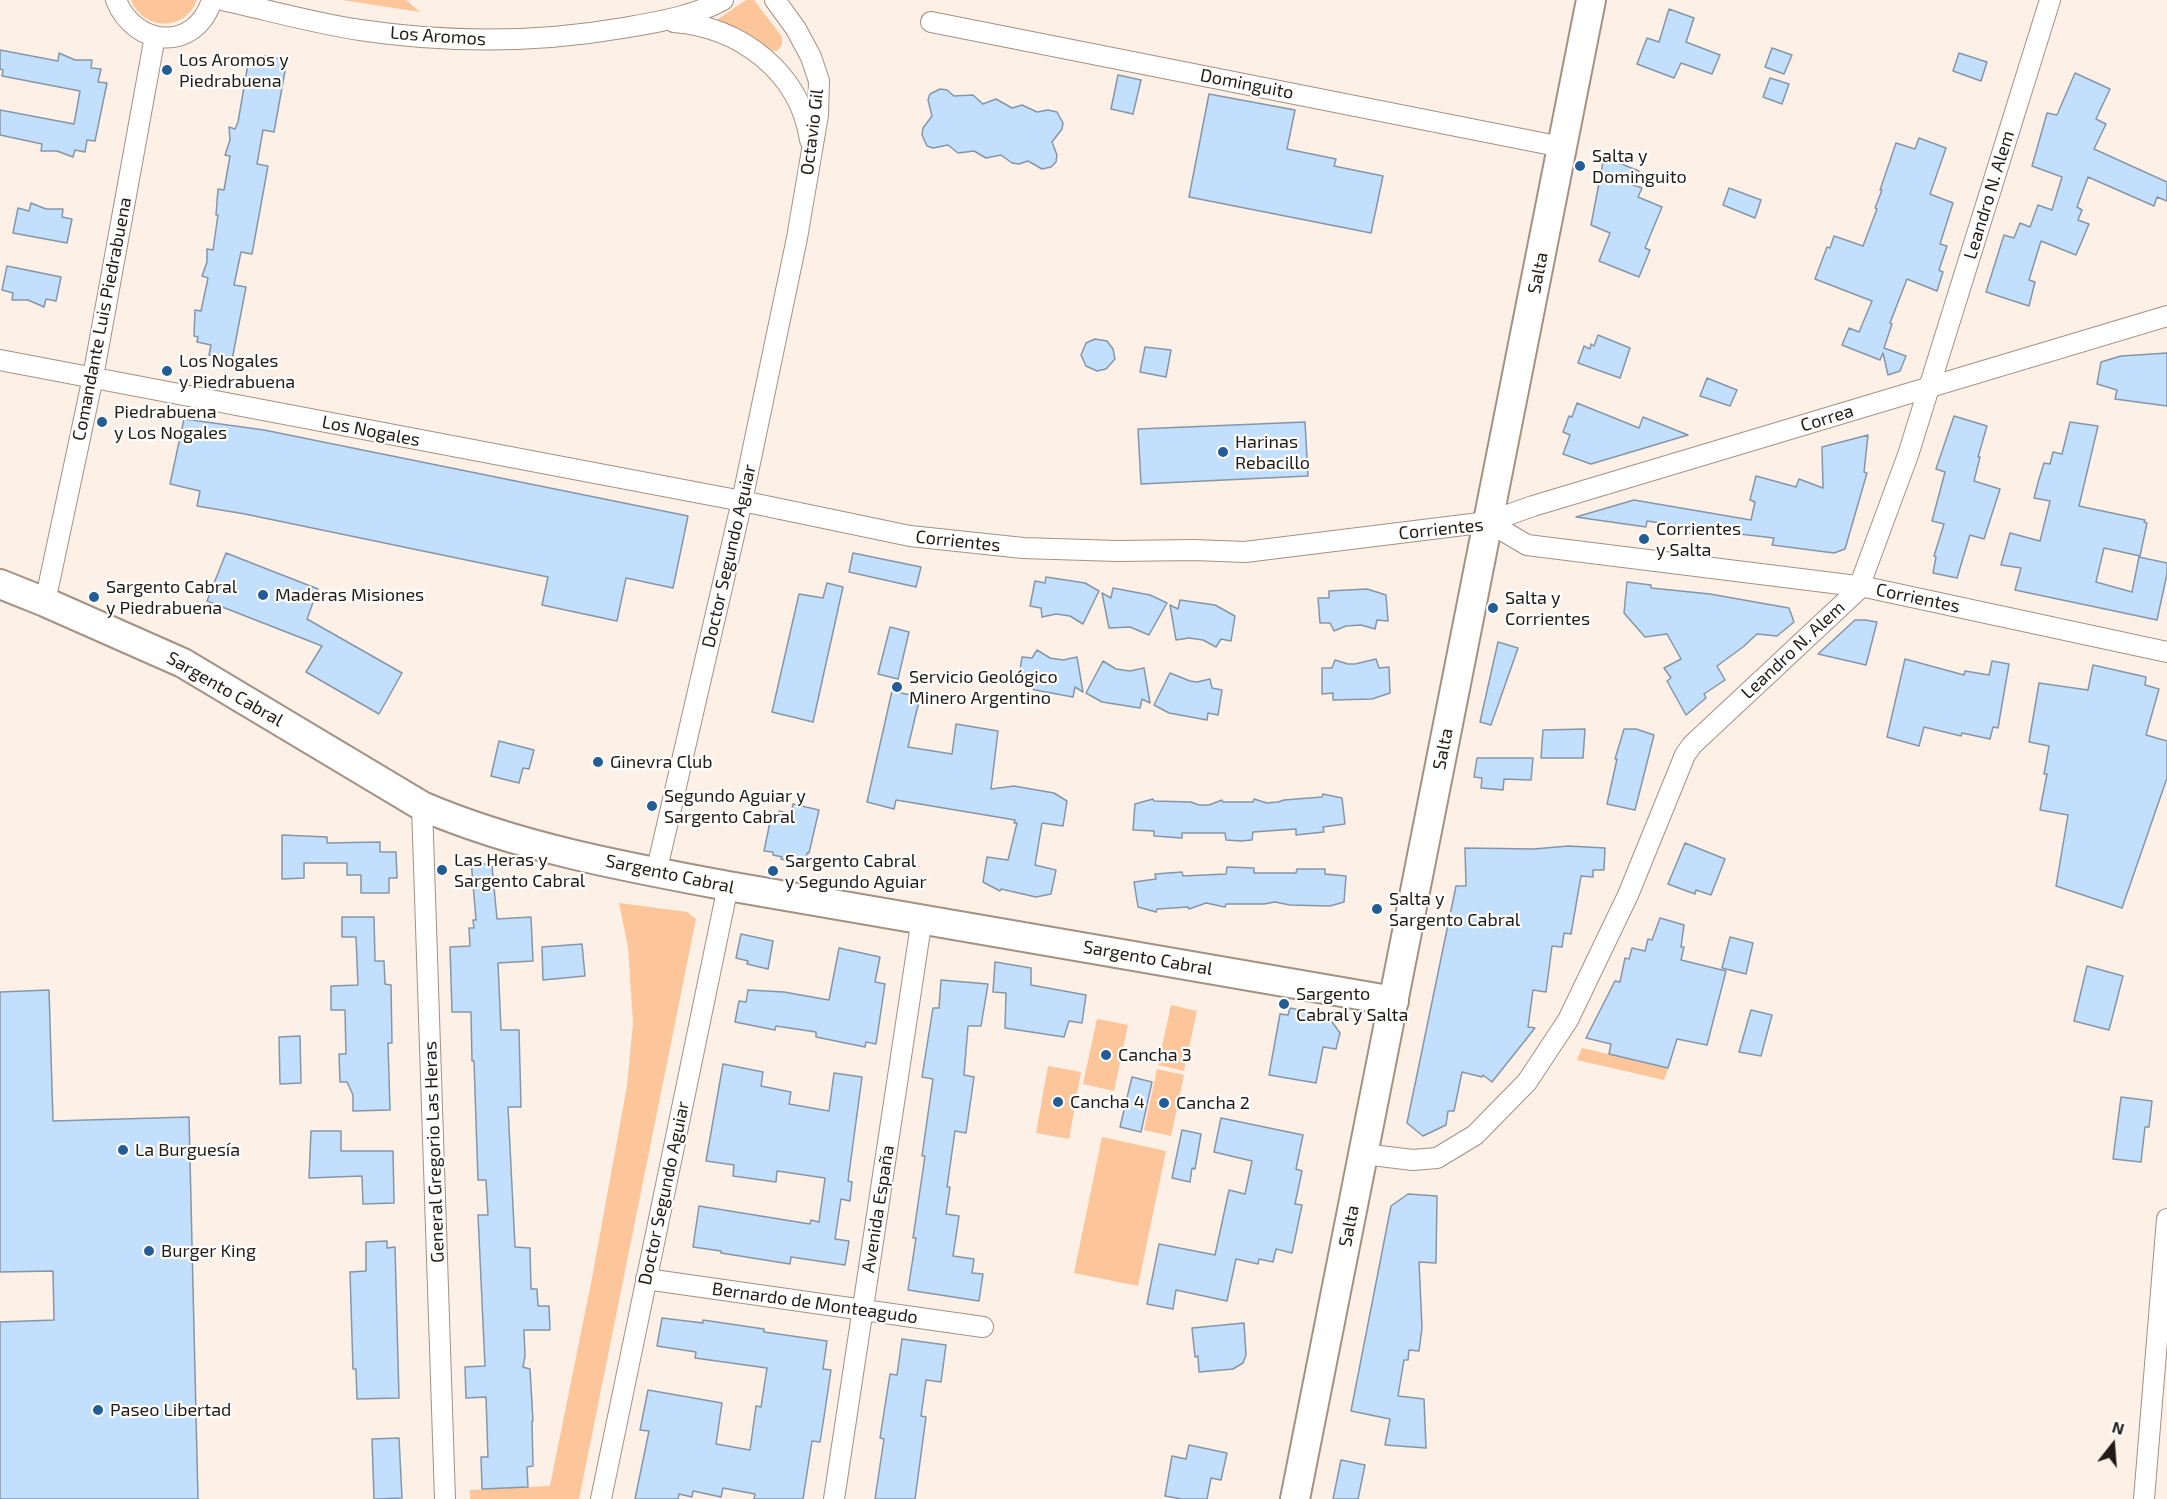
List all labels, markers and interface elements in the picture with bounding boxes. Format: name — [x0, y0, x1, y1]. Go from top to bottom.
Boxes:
street label: Los Aromos — [389, 22, 487, 50]
place label: Los Aromos y Piedrabuena — [179, 49, 289, 92]
marker: Los Aromos y Piedrabuena — [160, 63, 174, 77]
street label: Dominguito — [1198, 64, 1296, 104]
street label: Octavio Gil — [796, 88, 828, 176]
street label: Leandro N. Alem — [1959, 128, 2019, 262]
place label: Salta y Dominguito — [1592, 145, 1687, 188]
marker: Salta y Dominguito — [1573, 159, 1587, 173]
street label: Comandante Luis Piedrabuena — [68, 195, 136, 443]
street label: Salta — [1523, 250, 1553, 296]
place label: Los Nogales y Piedrabuena — [179, 350, 295, 392]
marker: Los Nogales y Piedrabuena — [160, 364, 174, 378]
street label: Correa — [1798, 400, 1856, 436]
place label: Piedrabuena y Los Nogales — [114, 401, 227, 444]
street label: Los Nogales — [320, 411, 422, 451]
marker: Piedrabuena y Los Nogales — [95, 415, 109, 429]
place label: Harinas Rebacillo — [1235, 431, 1310, 474]
marker: Harinas Rebacillo — [1216, 445, 1230, 459]
street label: Doctor Segundo Aguiar — [697, 462, 761, 650]
street label: Corrientes — [1398, 514, 1484, 544]
place label: Corrientes y Salta — [1656, 518, 1741, 560]
street label: Corrientes — [915, 526, 1001, 556]
marker: Corrientes y Salta — [1637, 532, 1651, 546]
place label: Sargento Cabral y Piedrabuena — [106, 576, 237, 618]
street label: Corrientes — [1874, 579, 1962, 617]
place label: Maderas Misiones — [275, 584, 424, 606]
place label: Salta y Corrientes — [1505, 587, 1590, 630]
marker: Maderas Misiones — [256, 588, 270, 602]
marker: Sargento Cabral y Piedrabuena — [87, 590, 101, 604]
street label: Leandro N. Alem — [1737, 597, 1849, 703]
marker: Salta y Corrientes — [1486, 601, 1500, 615]
street label: Sargento Cabral — [163, 647, 287, 731]
place label: Servicio Geológico Minero Argentino — [909, 666, 1058, 708]
marker: Servicio Geológico Minero Argentino — [890, 680, 904, 694]
street label: Salta — [1428, 726, 1458, 772]
place label: Ginevra Club — [610, 751, 713, 773]
marker: Ginevra Club — [591, 755, 605, 769]
place label: Segundo Aguiar y Sargento Cabral — [664, 785, 806, 828]
marker: Segundo Aguiar y Sargento Cabral — [645, 799, 659, 813]
place label: Las Heras y Sargento Cabral — [454, 849, 585, 892]
street label: Sargento Cabral — [604, 850, 736, 898]
place label: Sargento Cabral y Segundo Aguiar — [785, 850, 927, 892]
marker: Las Heras y Sargento Cabral — [435, 863, 449, 877]
marker: Sargento Cabral y Segundo Aguiar — [766, 864, 780, 878]
place label: Salta y Sargento Cabral — [1389, 888, 1520, 930]
marker: Salta y Sargento Cabral — [1370, 902, 1384, 916]
street label: Sargento Cabral — [1082, 936, 1214, 980]
place label: Sargento Cabral y Salta — [1296, 983, 1408, 1026]
marker: Sargento Cabral y Salta — [1277, 997, 1291, 1011]
street label: General Gregorio Las Heras — [419, 1041, 449, 1263]
place label: Cancha 3 — [1118, 1044, 1192, 1066]
marker: Cancha 3 — [1099, 1048, 1113, 1062]
place label: Cancha 4 — [1070, 1091, 1145, 1113]
place label: Cancha 2 — [1176, 1092, 1250, 1114]
marker: Cancha 4 — [1051, 1095, 1065, 1109]
marker: Cancha 2 — [1157, 1096, 1171, 1110]
street label: Doctor Segundo Aguiar — [634, 1099, 694, 1287]
place label: La Burguesía — [135, 1139, 240, 1161]
marker: La Burguesía — [116, 1143, 130, 1157]
street label: Avenida España — [857, 1144, 899, 1274]
street label: Salta — [1334, 1203, 1364, 1249]
place label: Burger King — [161, 1240, 256, 1262]
marker: Burger King — [142, 1244, 156, 1258]
street label: Bernardo de Monteagudo — [711, 1278, 919, 1328]
place label: Paseo Libertad — [110, 1399, 231, 1421]
marker: Paseo Libertad — [91, 1403, 105, 1417]
north arrow — [2083, 1415, 2143, 1475]
text: N — [2110, 1417, 2127, 1438]

